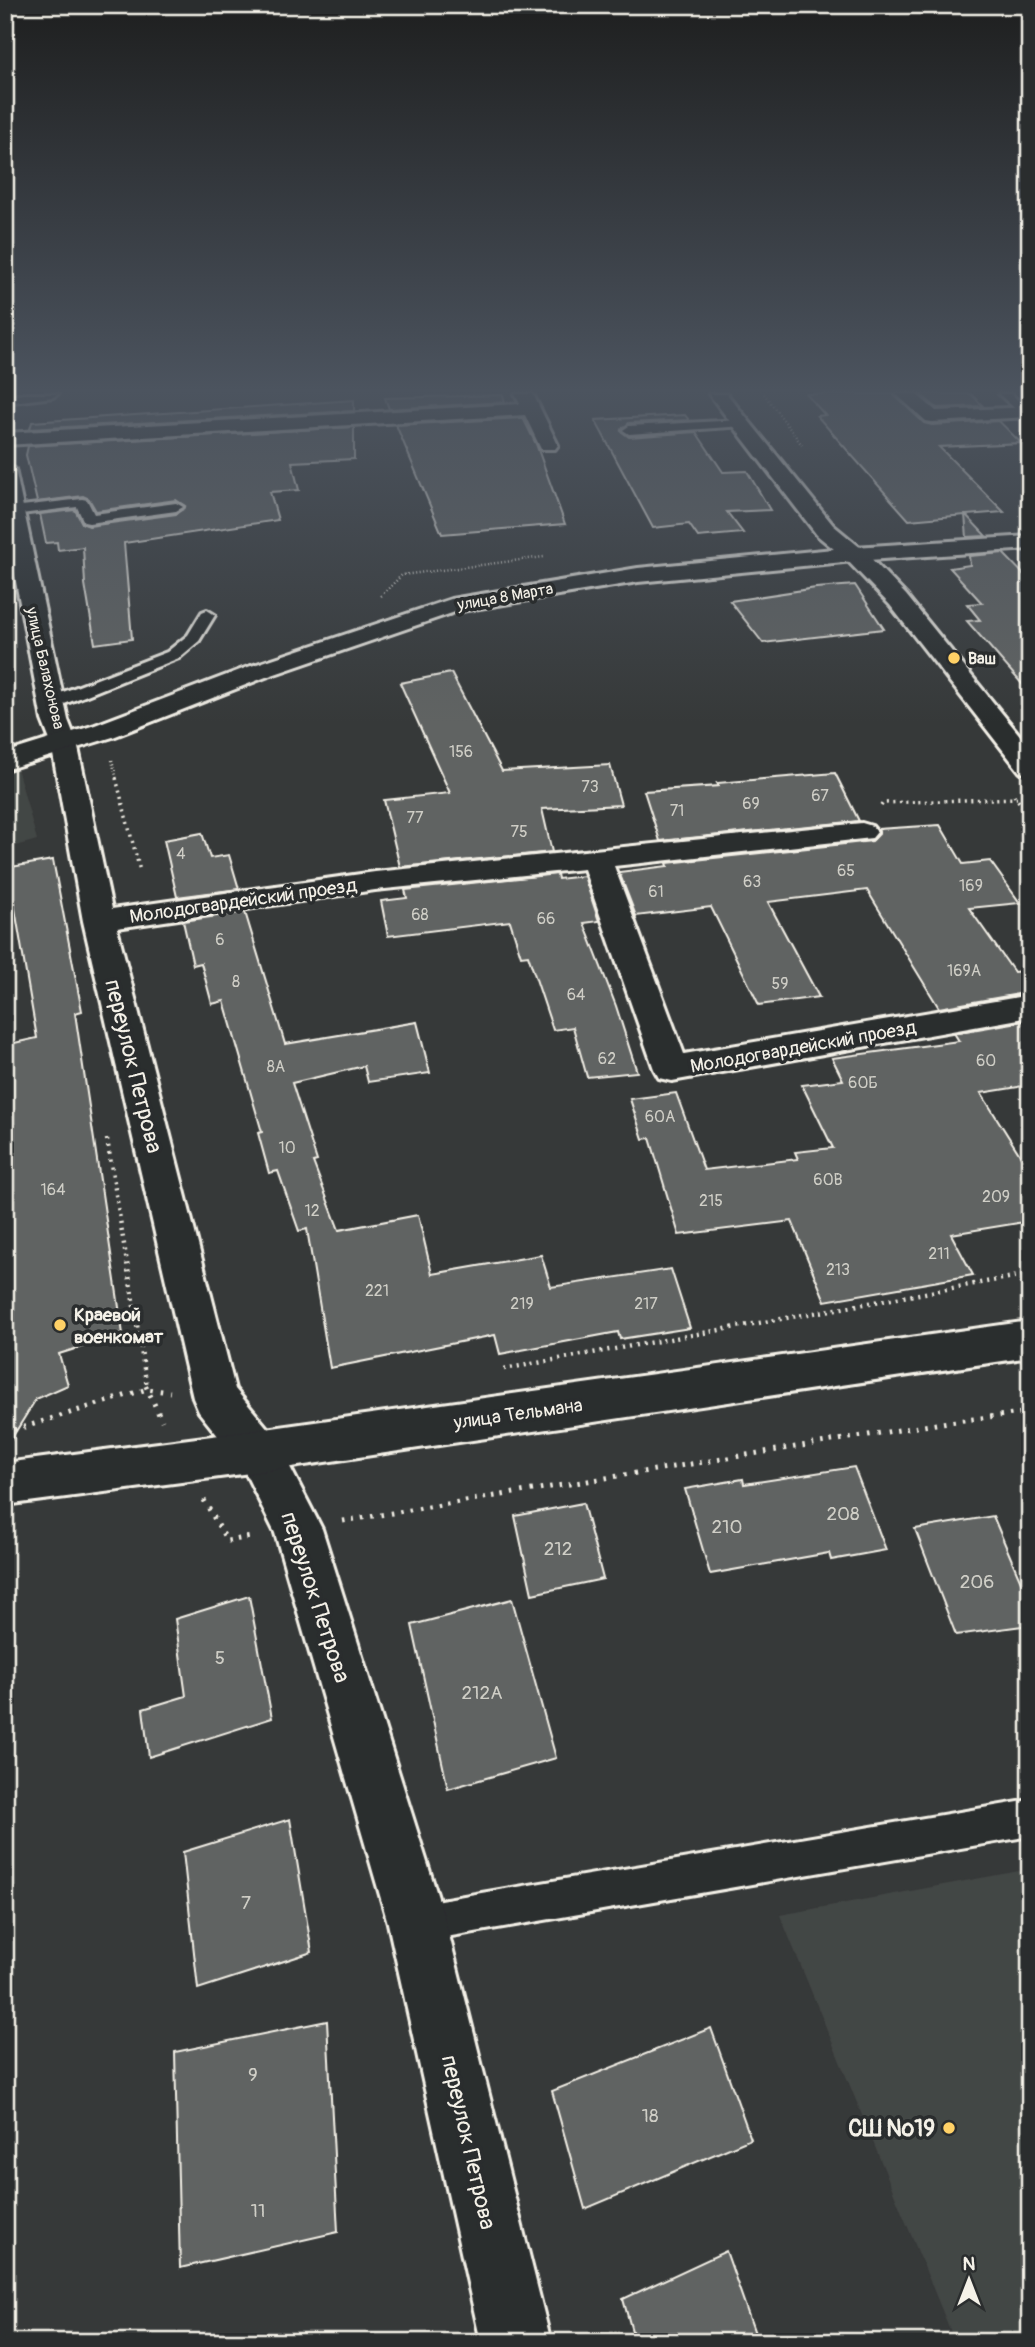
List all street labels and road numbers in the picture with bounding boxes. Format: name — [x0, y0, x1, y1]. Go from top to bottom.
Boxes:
street label: улица 8 Марта — [455, 579, 555, 615]
street label: улица Балахонова — [21, 604, 69, 731]
street label: Молодогвардейский проезд — [128, 873, 359, 929]
street label: переулок Петрова — [98, 976, 169, 1156]
street label: Молодогвардейский проезд — [688, 1015, 919, 1079]
street label: улица Тельмана — [451, 1393, 584, 1435]
street label: переулок Петрова — [274, 1508, 357, 1686]
street label: переулок Петрова — [434, 2052, 503, 2232]

